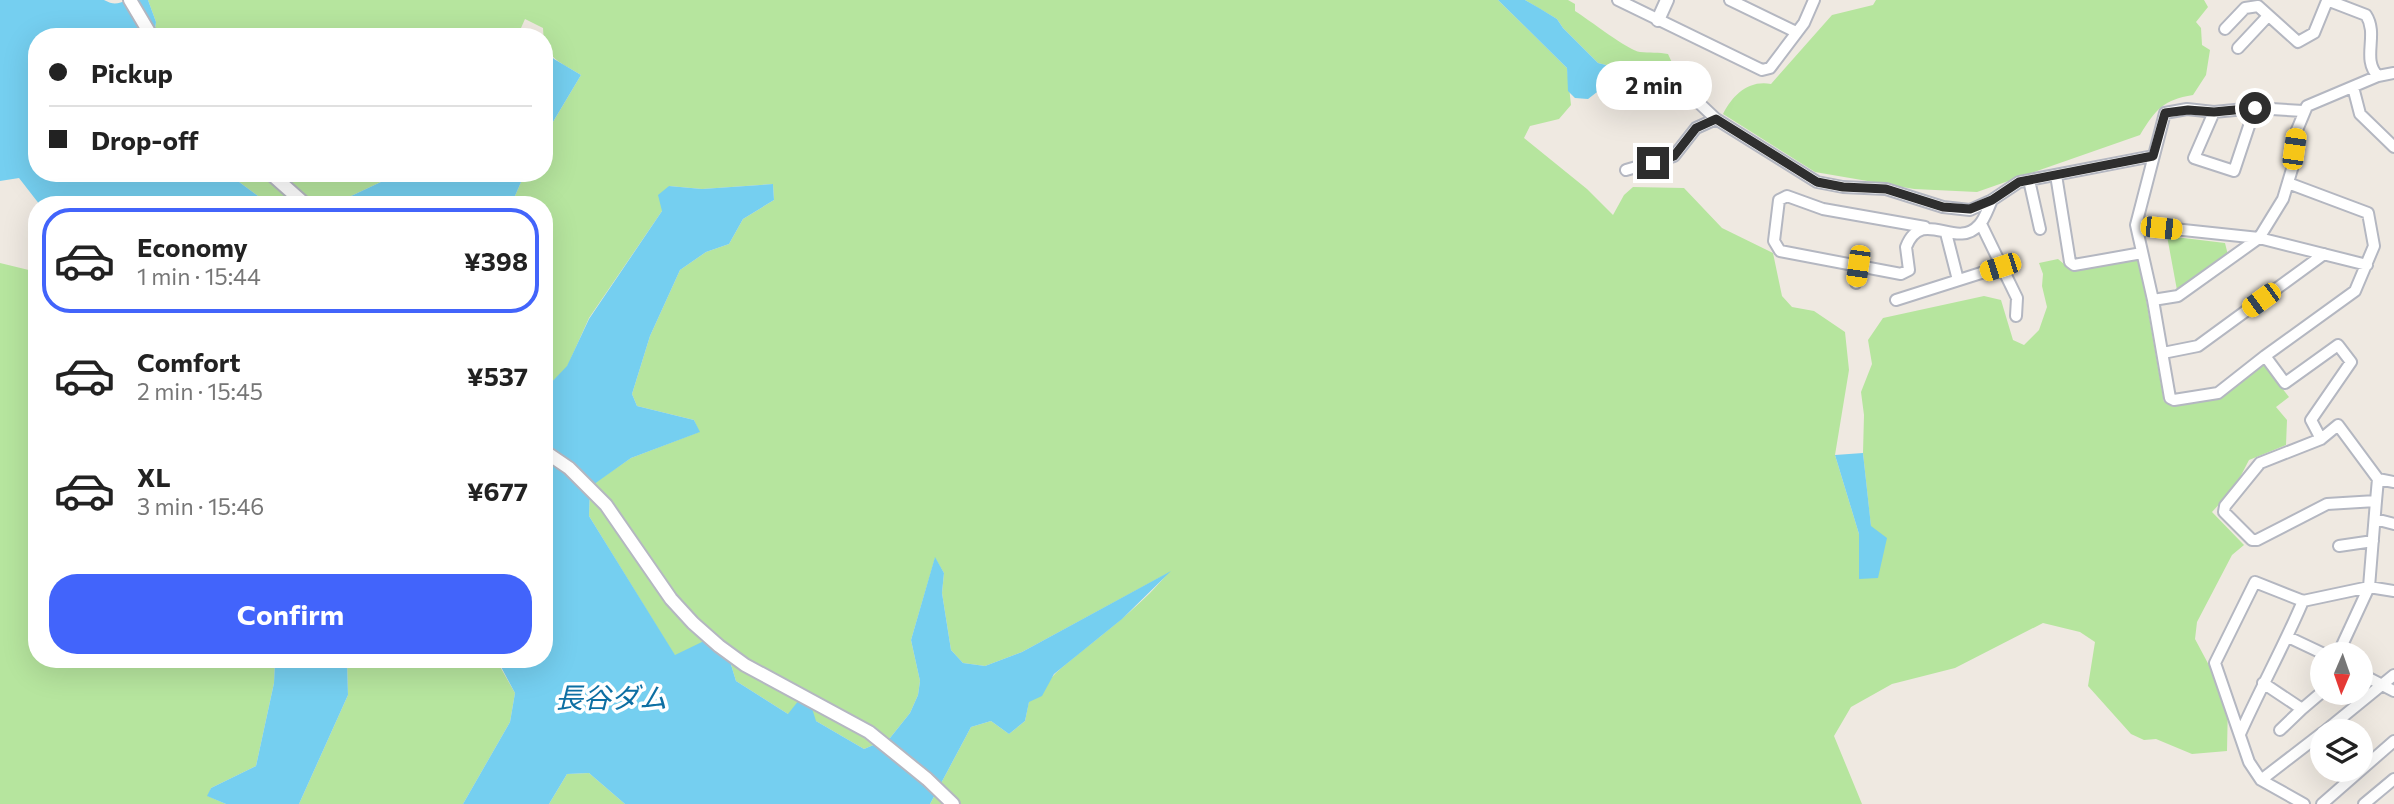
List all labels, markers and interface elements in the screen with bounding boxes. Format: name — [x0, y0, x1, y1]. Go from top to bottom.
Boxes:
text: Pickup — [91, 57, 173, 88]
callout: 2 min — [1595, 61, 1711, 110]
text: 2 min — [1625, 71, 1683, 99]
route start — [2239, 92, 2271, 124]
text: Drop-off — [91, 124, 198, 155]
car — [2281, 127, 2308, 171]
route end — [1637, 147, 1669, 179]
car — [2140, 215, 2183, 241]
icon: car — [53, 229, 116, 292]
text: Economy — [137, 231, 248, 262]
car — [1845, 244, 1872, 288]
text: ¥398 — [464, 245, 528, 276]
car — [1977, 251, 2024, 283]
text: 1 min · 15:44 — [137, 262, 261, 290]
car — [2238, 279, 2285, 321]
icon: car — [53, 344, 116, 407]
text: Comfort — [137, 346, 240, 377]
text: ¥537 — [467, 360, 528, 391]
text: 2 min · 15:45 — [137, 377, 263, 405]
icon: car — [53, 459, 116, 522]
text: XL — [137, 461, 171, 492]
text: ¥677 — [467, 475, 528, 506]
text: 3 min · 15:46 — [137, 492, 264, 520]
button: Confirm — [49, 574, 532, 654]
north arrow — [2310, 642, 2373, 705]
map controls — [2310, 642, 2373, 782]
water label: 長谷ダム — [555, 680, 667, 714]
button: layers — [2310, 719, 2373, 782]

